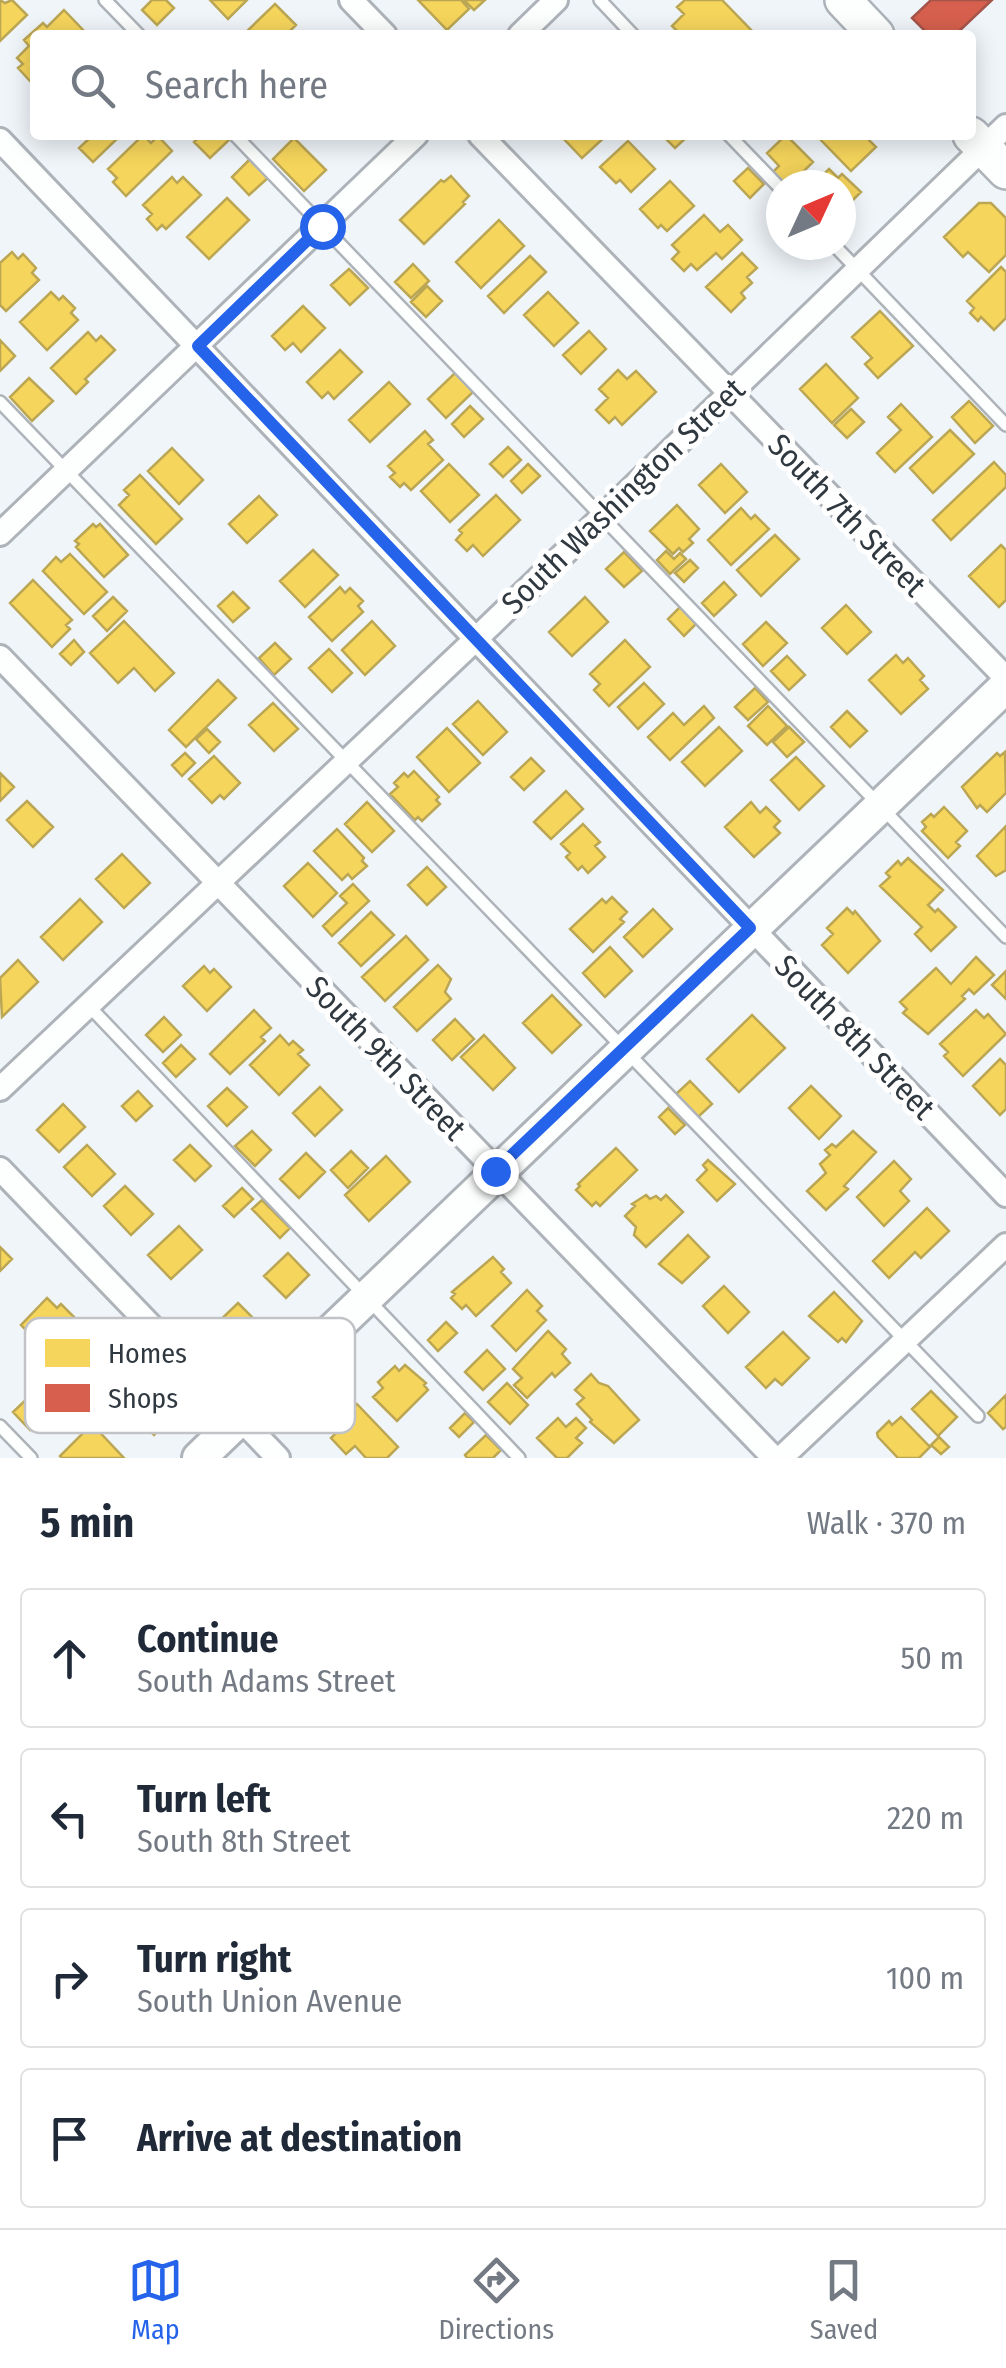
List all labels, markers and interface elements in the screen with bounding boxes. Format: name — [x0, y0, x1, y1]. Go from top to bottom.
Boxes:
search box — [30, 30, 976, 140]
icon: search — [65, 58, 120, 113]
text: Search here — [145, 62, 328, 108]
north arrow — [766, 170, 856, 260]
route start — [300, 204, 346, 250]
street label: South Washington Street — [494, 370, 753, 622]
street label: South 7th Street — [760, 426, 934, 604]
street label: South 8th Street — [767, 947, 943, 1127]
street label: South 9th Street — [298, 968, 474, 1148]
route end — [473, 1149, 519, 1195]
legend — [25, 1318, 355, 1433]
text: Homes — [108, 1337, 187, 1370]
text: Shops — [108, 1382, 178, 1415]
text: 5 min — [40, 1498, 134, 1548]
text: Walk · 370 m — [807, 1504, 966, 1542]
text: Continue — [137, 1616, 278, 1662]
icon: ahead — [42, 1631, 97, 1686]
text: 50 m — [901, 1639, 964, 1677]
text: South Adams Street — [137, 1662, 395, 1700]
text: Turn left — [137, 1776, 271, 1822]
icon: left — [42, 1791, 97, 1846]
text: 220 m — [887, 1799, 964, 1837]
text: South 8th Street — [137, 1822, 351, 1860]
text: Turn right — [137, 1936, 291, 1982]
icon: right — [42, 1951, 97, 2006]
text: 100 m — [886, 1959, 964, 1997]
text: South Union Avenue — [137, 1982, 402, 2020]
icon: arrive — [42, 2111, 97, 2166]
text: Arrive at destination — [137, 2115, 462, 2161]
tab: Map — [128, 2253, 183, 2346]
tab: Directions — [438, 2253, 554, 2346]
tab: Saved — [810, 2253, 878, 2346]

